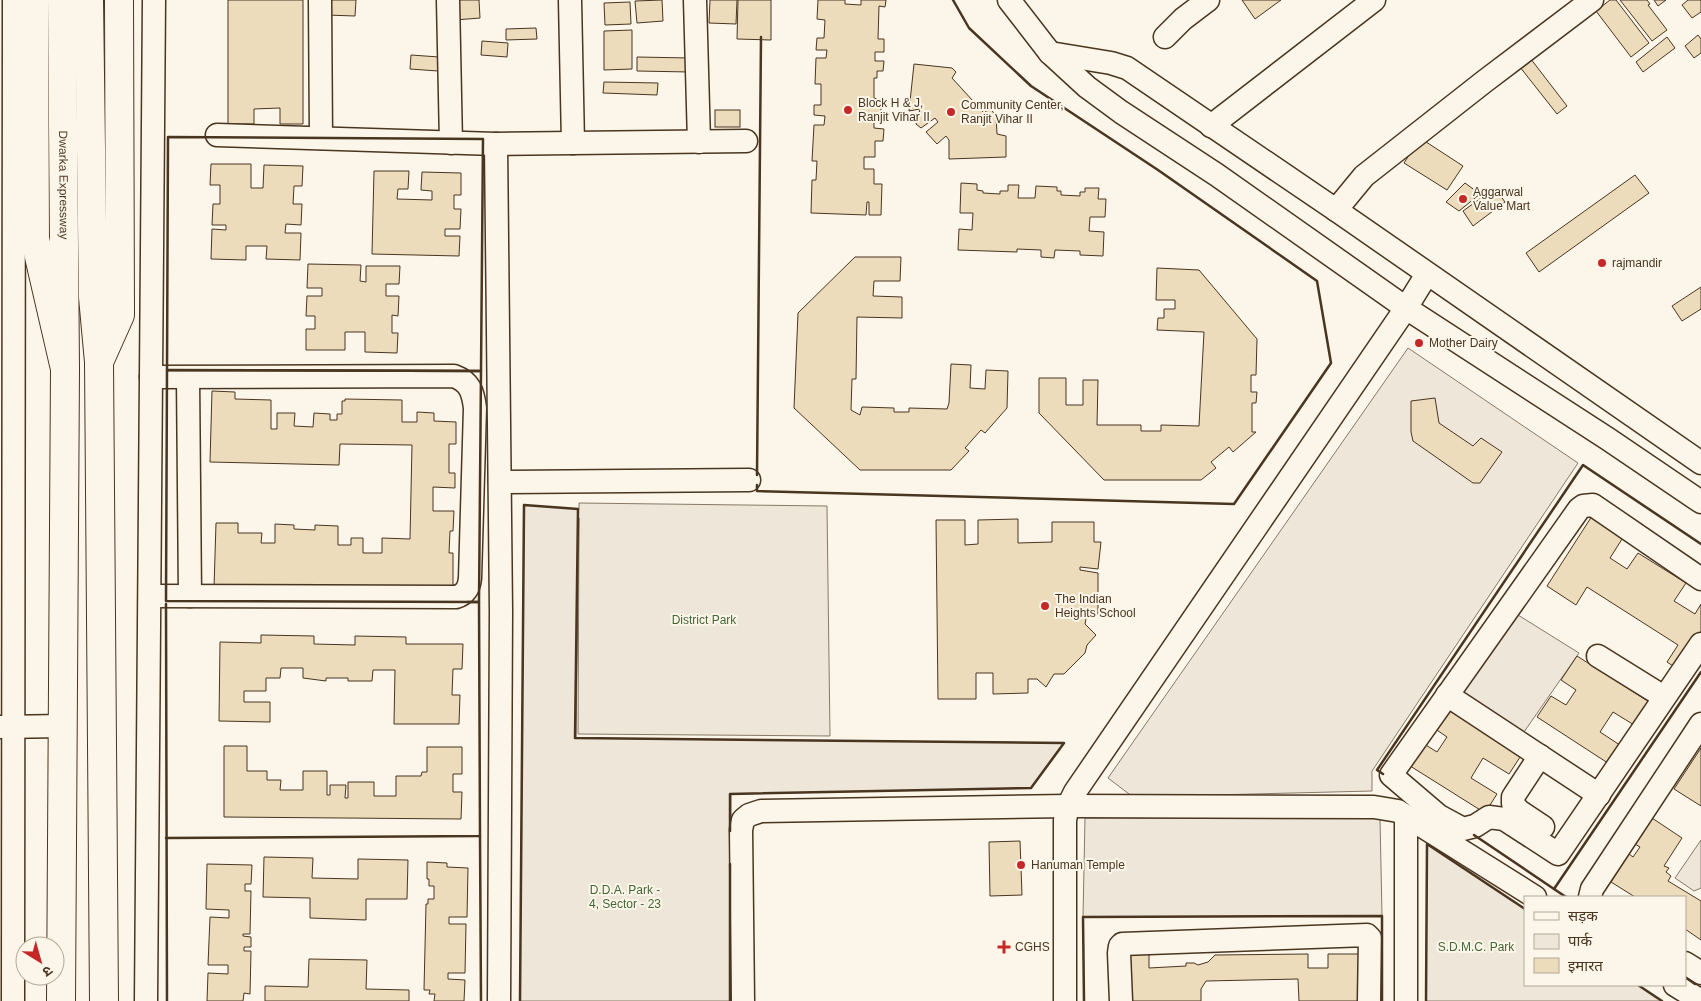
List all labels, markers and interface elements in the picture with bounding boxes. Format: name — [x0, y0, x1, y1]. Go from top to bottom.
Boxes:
place label: Block H & J, Ranjit Vihar II — [858, 96, 930, 124]
place label: Community Center, Ranjit Vihar II — [961, 98, 1064, 126]
marker: Block H & J, Ranjit Vihar II — [842, 104, 854, 116]
marker: Community Center, Ranjit Vihar II — [945, 106, 957, 118]
street label: Dwarka Expressway — [56, 131, 71, 239]
place label: Aggarwal Value Mart — [1473, 185, 1531, 213]
marker: Aggarwal Value Mart — [1457, 193, 1469, 205]
place label: rajmandir — [1612, 256, 1662, 270]
marker: rajmandir — [1596, 257, 1608, 269]
place label: Mother Dairy — [1429, 336, 1498, 350]
marker: Mother Dairy — [1413, 337, 1425, 349]
place label: The Indian Heights School — [1055, 592, 1136, 620]
marker: The Indian Heights School — [1039, 600, 1051, 612]
park label: District Park — [672, 613, 737, 627]
place label: Hanuman Temple — [1031, 858, 1125, 872]
marker: Hanuman Temple — [1015, 859, 1027, 871]
park label: D.D.A. Park - 4, Sector - 23 — [589, 883, 661, 911]
legend — [1524, 896, 1686, 986]
text: सड़क — [1568, 907, 1598, 924]
text: पार्क — [1568, 932, 1592, 949]
north arrow — [15, 936, 65, 986]
marker: CGHS — [997, 940, 1011, 954]
place label: CGHS — [1015, 940, 1050, 954]
park label: S.D.M.C. Park — [1438, 940, 1515, 954]
text: इमारत — [1568, 957, 1603, 974]
text: उ — [39, 963, 56, 981]

